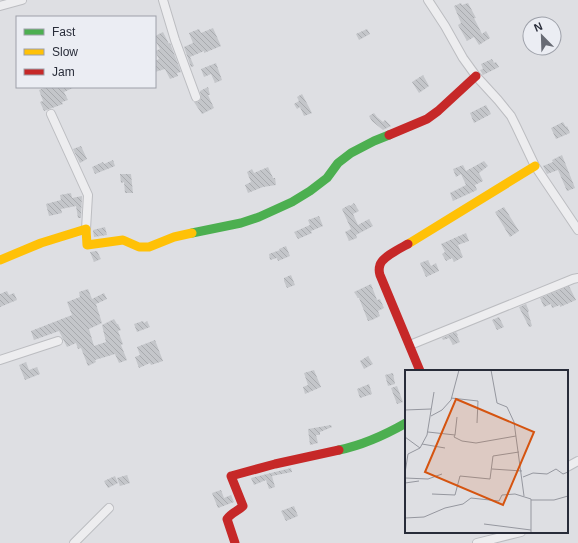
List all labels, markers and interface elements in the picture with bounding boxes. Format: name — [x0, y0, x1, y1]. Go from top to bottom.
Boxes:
legend — [16, 16, 156, 88]
north arrow — [522, 16, 562, 56]
text: N — [532, 20, 544, 34]
text: Fast — [52, 25, 76, 39]
text: Slow — [52, 45, 78, 59]
text: Jam — [52, 65, 75, 79]
inset map — [405, 370, 568, 533]

